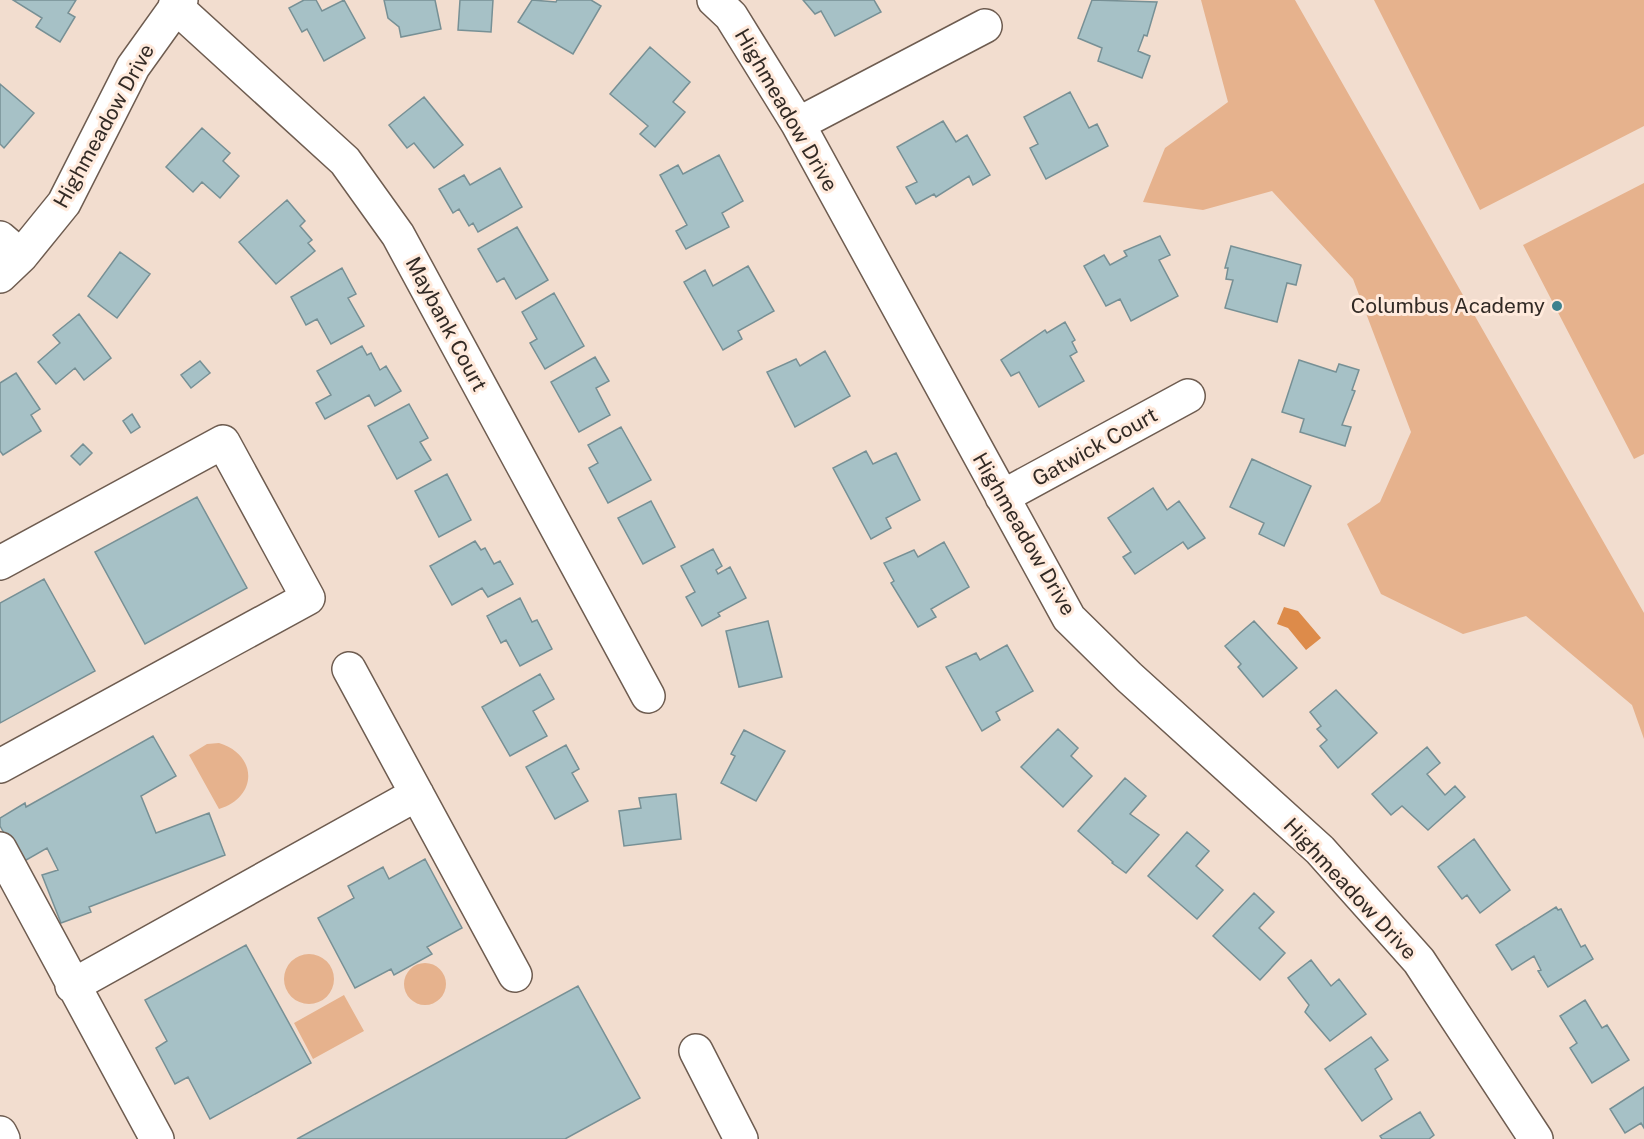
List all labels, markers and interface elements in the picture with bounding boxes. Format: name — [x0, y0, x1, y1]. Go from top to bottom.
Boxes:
street label: Highmeadow Drive — [730, 24, 843, 196]
street label: Highmeadow Drive — [48, 39, 159, 212]
street label: Maybank Court — [400, 252, 492, 395]
place label: Columbus Academy — [1351, 293, 1545, 318]
marker: Columbus Academy — [1550, 299, 1564, 313]
street label: Gatwick Court — [1028, 402, 1162, 491]
street label: Highmeadow Drive — [968, 448, 1081, 620]
street label: Highmeadow Drive — [1279, 813, 1422, 964]

